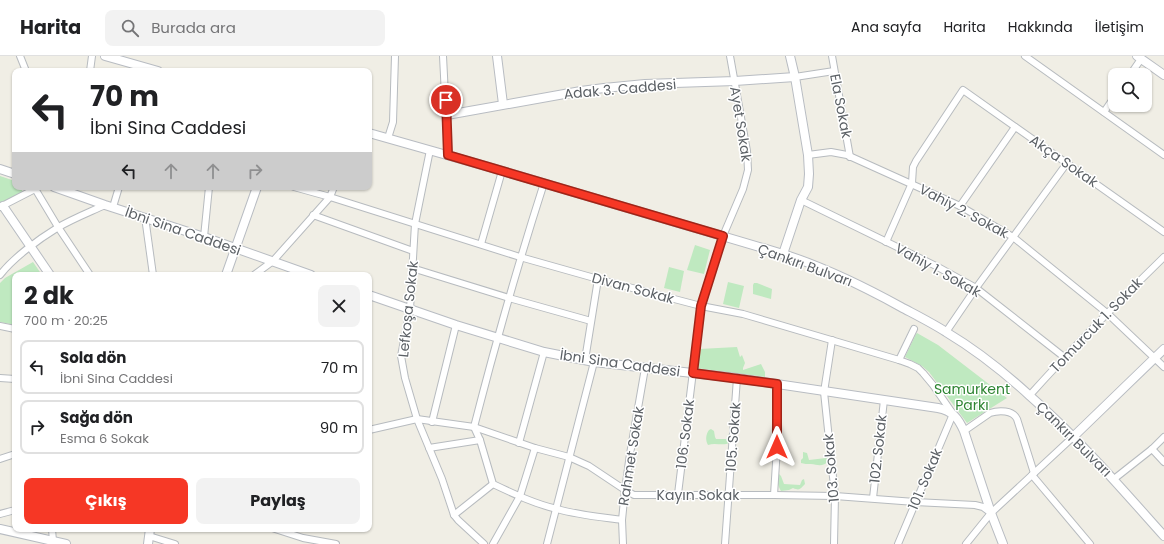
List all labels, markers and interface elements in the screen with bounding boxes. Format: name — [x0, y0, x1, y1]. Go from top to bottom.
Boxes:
search box — [105, 10, 385, 46]
text: Harita — [20, 14, 81, 41]
icon: search — [119, 17, 141, 39]
text: Burada ara — [151, 17, 236, 38]
text: Ana sayfa — [851, 17, 921, 37]
text: Harita — [943, 17, 986, 37]
text: Hakkında — [1008, 17, 1073, 37]
text: İletişim — [1095, 17, 1144, 37]
map controls — [1108, 68, 1152, 112]
button: search — [1108, 68, 1152, 112]
street label: Ela Sokak — [825, 72, 857, 141]
street label: Adak 3. Caddesi — [563, 74, 677, 104]
text: 70 m — [90, 77, 159, 116]
pin — [429, 83, 463, 117]
icon: left — [24, 84, 76, 136]
street label: Ayet Sokak — [725, 85, 757, 164]
icon: arrive — [435, 89, 457, 111]
text: İbni Sina Caddesi — [90, 115, 246, 140]
street label: Akça Sokak — [1026, 130, 1103, 192]
icon: left — [118, 160, 140, 182]
icon: ahead — [160, 160, 182, 182]
icon: ahead — [202, 160, 224, 182]
icon: right — [244, 160, 266, 182]
street label: Vahiy 2. Sokak — [916, 179, 1013, 243]
street label: İbni Sina Caddesi — [122, 202, 244, 260]
street label: Vahiy 1. Sokak — [892, 238, 985, 302]
street label: Çankırı Bulvarı — [755, 239, 855, 291]
street label: Lefkoşa Sokak — [393, 259, 423, 358]
street label: Divan Sokak — [590, 267, 677, 309]
street label: Tomurcuk 1. Sokak — [1045, 272, 1147, 377]
text: 2 dk — [24, 279, 74, 312]
button: close — [318, 285, 360, 327]
text: 700 m · 20:25 — [24, 311, 108, 330]
street label: İbni Sina Caddesi — [558, 345, 682, 381]
text: Sola dön — [60, 347, 126, 368]
icon: left — [26, 356, 48, 378]
text: 70 m — [321, 357, 358, 378]
text: İbni Sina Caddesi — [60, 369, 173, 388]
park label: Samurkent Parkı — [934, 379, 1010, 415]
street label: 106. Sokak — [671, 397, 699, 470]
street label: Çankırı Bulvarı — [1032, 397, 1116, 481]
street label: 105. Sokak — [721, 401, 745, 473]
street label: Rahmet Sokak — [613, 404, 649, 507]
text: Sağa dön — [60, 407, 133, 428]
street label: 102. Sokak — [864, 413, 892, 484]
icon: right — [26, 416, 48, 438]
text: 90 m — [320, 417, 358, 438]
position arrow — [756, 426, 798, 468]
text: Esma 6 Sokak — [60, 429, 149, 448]
street label: 103. Sokak — [818, 432, 844, 503]
street label: 101. Sokak — [903, 444, 947, 513]
button: Çıkış — [24, 478, 188, 524]
button: Paylaş — [196, 478, 360, 524]
street label: Kayın Sokak — [657, 485, 740, 505]

